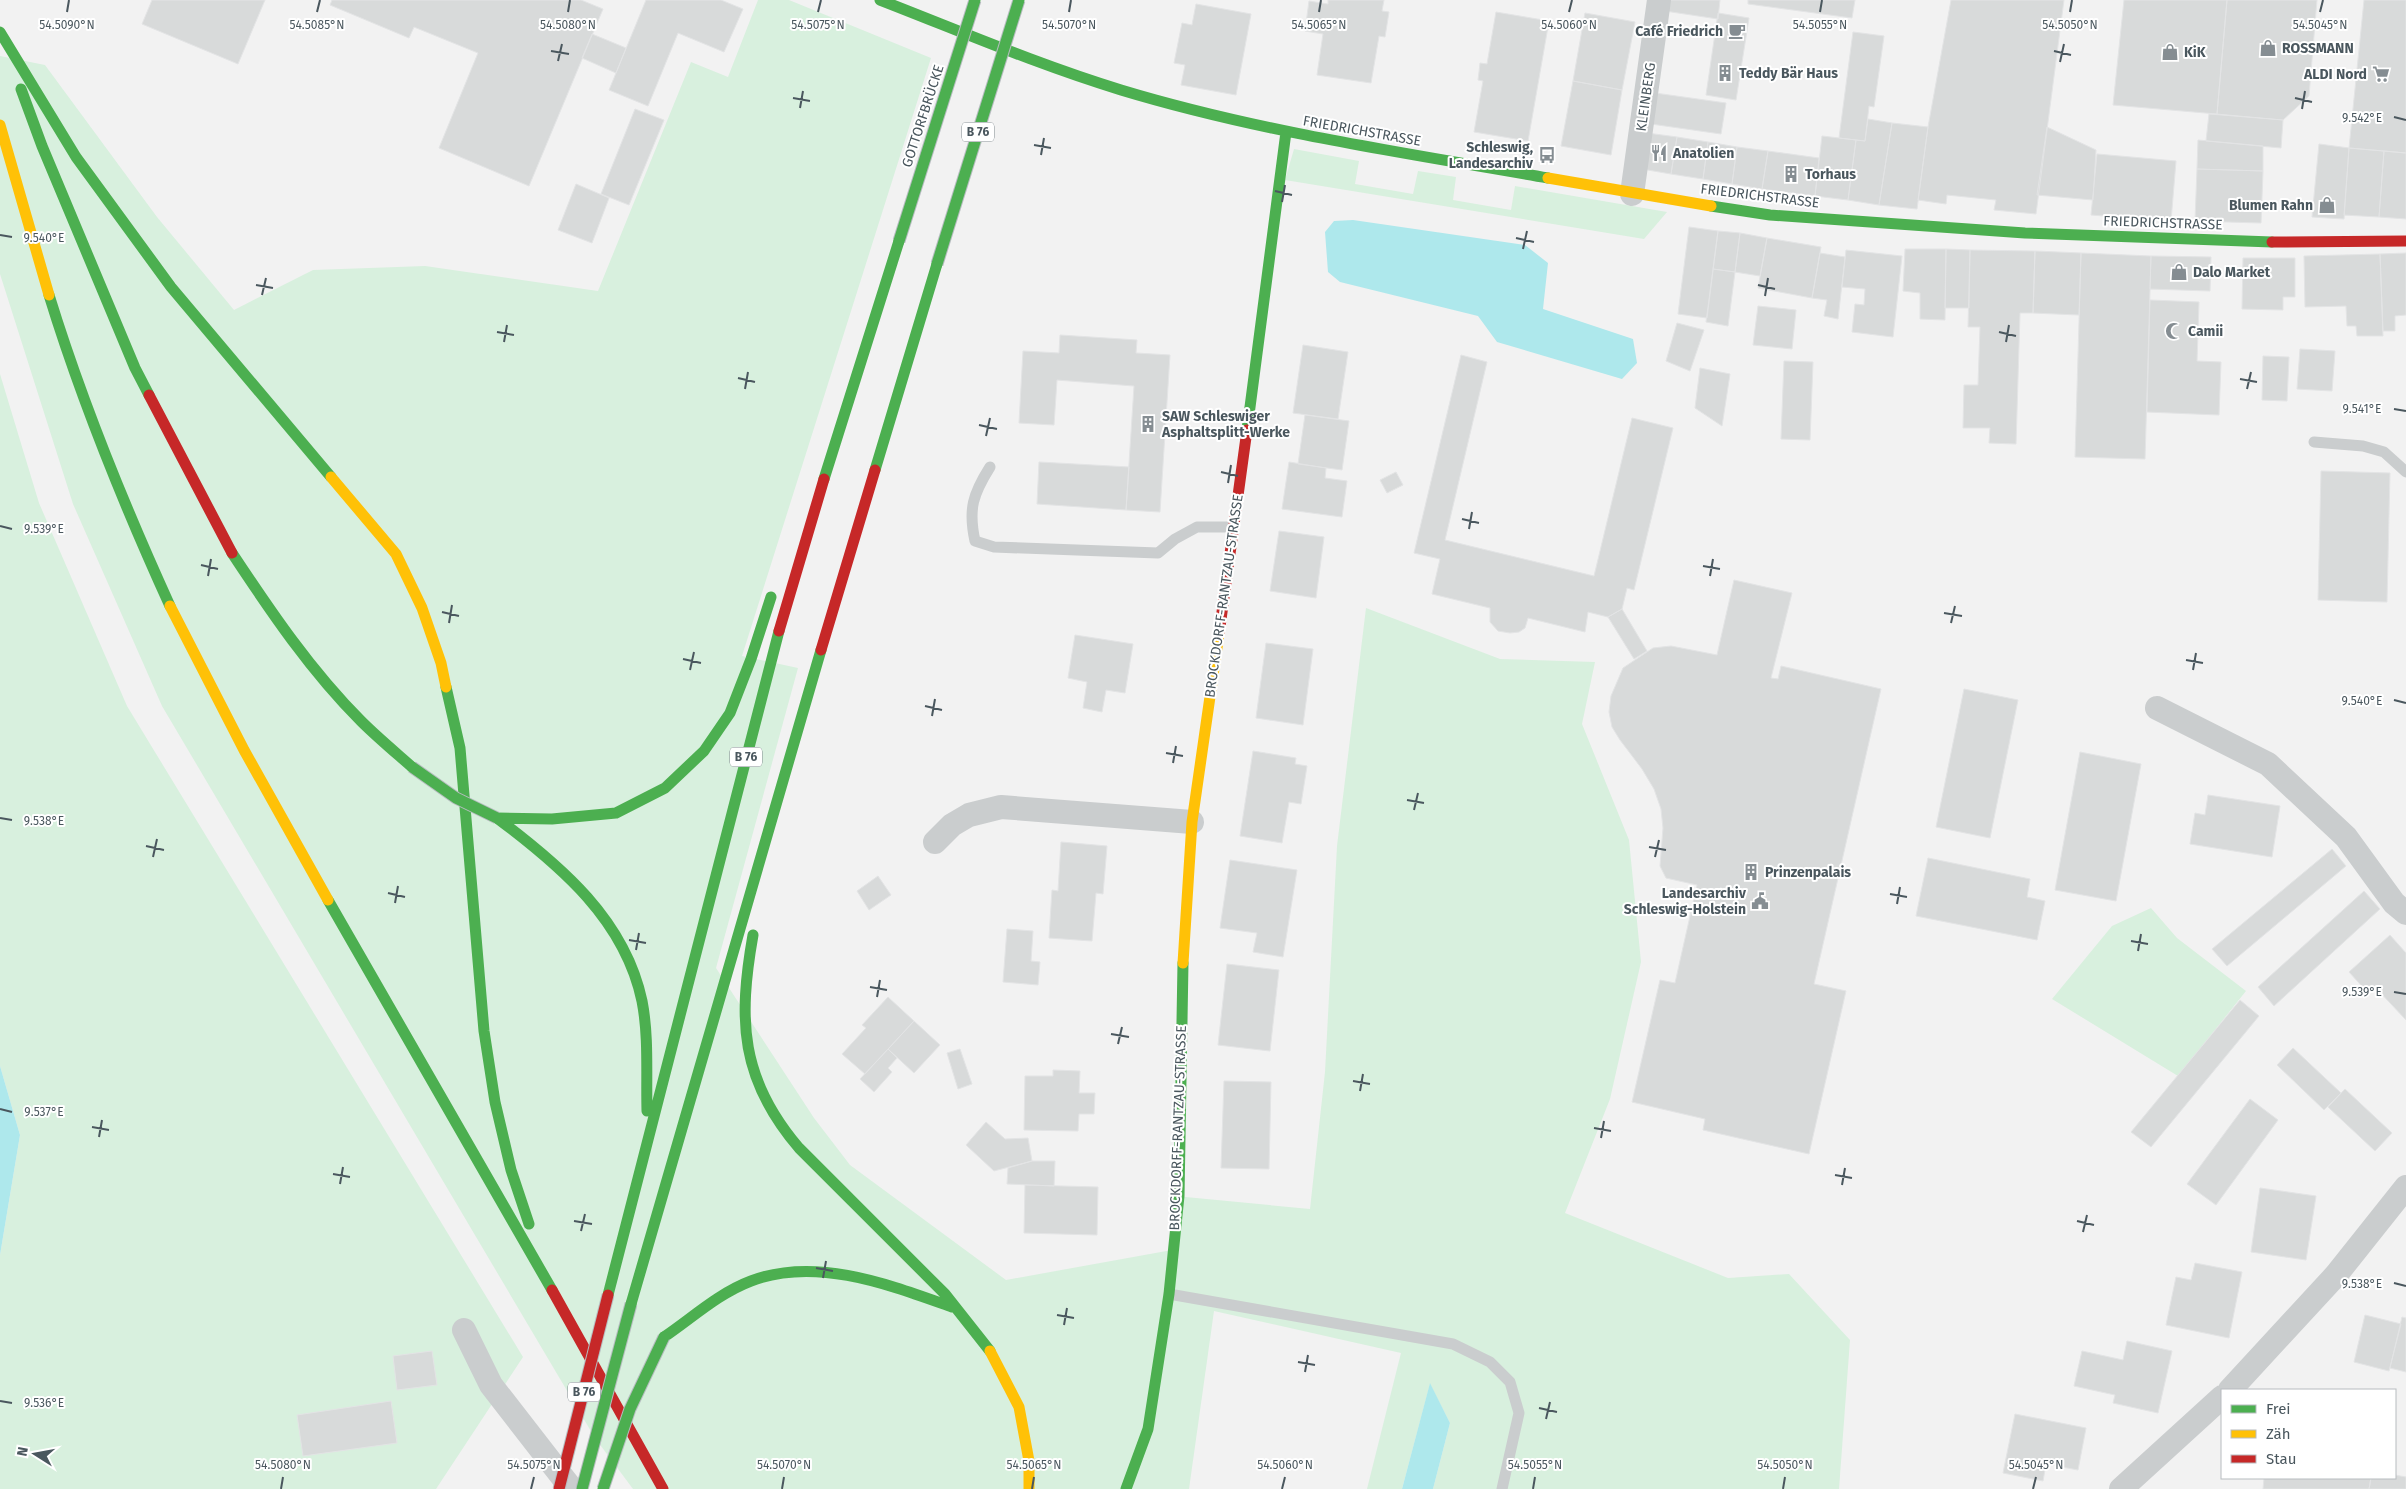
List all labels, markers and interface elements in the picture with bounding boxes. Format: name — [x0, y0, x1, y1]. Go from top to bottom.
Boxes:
text: 54.5090°N — [39, 18, 95, 32]
text: 54.5085°N — [289, 18, 345, 32]
text: 54.5080°N — [540, 18, 596, 32]
text: 54.5075°N — [791, 18, 845, 32]
text: 54.5070°N — [1042, 18, 1096, 32]
text: 54.5065°N — [1292, 18, 1346, 32]
text: 54.5060°N — [1541, 18, 1597, 32]
text: 54.5055°N — [1793, 18, 1847, 32]
text: 54.5050°N — [2042, 18, 2098, 32]
text: 54.5045°N — [2293, 18, 2347, 32]
cafe icon: Café Friedrich — [1727, 21, 1747, 41]
place label: Café Friedrich — [1635, 23, 1723, 40]
shop icon: ROSSMANN — [2258, 38, 2278, 58]
place label: ROSSMANN — [2282, 40, 2354, 57]
shop icon: KiK — [2160, 42, 2180, 62]
place label: KiK — [2184, 44, 2207, 61]
street label: KLEINBERG — [1633, 61, 1659, 133]
street label: GOTTORFBRÜCKE — [897, 62, 948, 169]
building icon: Teddy Bär Haus — [1715, 63, 1735, 83]
supermarket icon: ALDI Nord — [2371, 64, 2391, 84]
place label: Teddy Bär Haus — [1739, 65, 1838, 82]
place label: ALDI Nord — [2303, 66, 2367, 83]
text: 9.542°E — [2342, 111, 2382, 125]
street label: FRIEDRICHSTRASSE — [1302, 112, 1422, 150]
road number: B 76 — [962, 122, 994, 142]
place label: Schleswig, Landesarchiv — [1449, 139, 1534, 172]
restaurant icon: Anatolien — [1649, 143, 1669, 163]
bus stop icon: Schleswig, Landesarchiv — [1537, 145, 1557, 165]
place label: Anatolien — [1672, 145, 1734, 162]
building icon: Torhaus — [1781, 164, 1801, 184]
place label: Torhaus — [1805, 166, 1856, 183]
street label: FRIEDRICHSTRASSE — [1700, 180, 1820, 212]
shop icon: Blumen Rahn — [2317, 195, 2337, 215]
place label: Blumen Rahn — [2229, 197, 2313, 214]
street label: FRIEDRICHSTRASSE — [2103, 212, 2223, 234]
text: 9.540°E — [23, 231, 65, 245]
shop icon: Dalo Market — [2169, 262, 2189, 282]
place label: Dalo Market — [2193, 264, 2271, 281]
mosque icon: Camii — [2164, 321, 2184, 341]
place label: Camii — [2188, 323, 2223, 340]
text: 9.541°E — [2343, 402, 2381, 416]
place label: SAW Schleswiger Asphaltsplitt-Werke — [1161, 408, 1290, 441]
building icon: SAW Schleswiger Asphaltsplitt-Werke — [1138, 414, 1158, 434]
street label: BROCKDORFF-RANTZAU-STRASSE — [1201, 493, 1247, 699]
text: 9.539°E — [24, 522, 64, 536]
text: 9.540°E — [2341, 694, 2383, 708]
road number: B 76 — [730, 748, 762, 766]
text: 9.538°E — [24, 814, 64, 828]
building icon: Prinzenpalais — [1741, 862, 1761, 882]
place label: Prinzenpalais — [1765, 864, 1851, 881]
place label: Landesarchiv Schleswig-Holstein — [1624, 885, 1747, 918]
public building icon: Landesarchiv Schleswig-Holstein — [1750, 891, 1770, 911]
text: 9.539°E — [2342, 985, 2382, 999]
street label: BROCKDORFF-RANTZAU-STRASSE — [1166, 1025, 1190, 1231]
text: 9.537°E — [24, 1105, 64, 1119]
text: 9.538°E — [2342, 1277, 2382, 1291]
road number: B 76 — [568, 1382, 600, 1401]
legend — [2221, 1389, 2396, 1479]
text: 9.536°E — [24, 1396, 64, 1410]
text: Frei — [2266, 1400, 2291, 1418]
text: Zäh — [2266, 1425, 2291, 1443]
north arrow — [10, 1429, 60, 1479]
text: N — [13, 1445, 32, 1458]
text: Stau — [2266, 1450, 2296, 1468]
text: 54.5080°N — [255, 1458, 311, 1472]
text: 54.5075°N — [507, 1458, 561, 1472]
text: 54.5070°N — [757, 1458, 811, 1472]
text: 54.5065°N — [1007, 1458, 1061, 1472]
text: 54.5060°N — [1257, 1458, 1313, 1472]
text: 54.5055°N — [1508, 1458, 1562, 1472]
text: 54.5050°N — [1757, 1458, 1813, 1472]
text: 54.5045°N — [2009, 1458, 2063, 1472]

